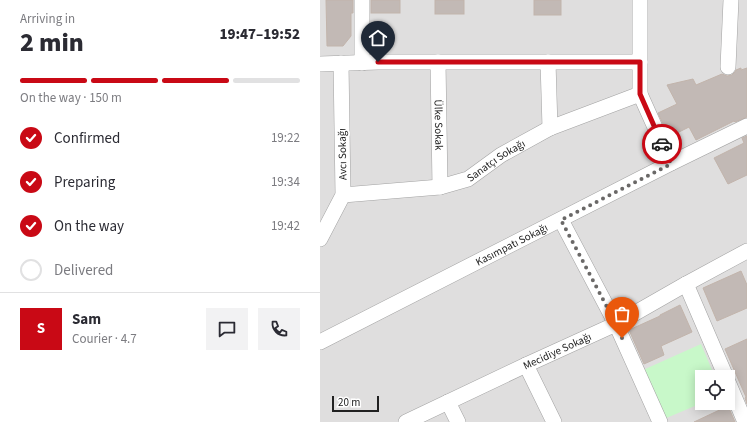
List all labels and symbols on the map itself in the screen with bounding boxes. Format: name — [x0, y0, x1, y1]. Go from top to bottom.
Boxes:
pin — [361, 21, 395, 62]
street label: Ülke Sokak — [431, 99, 446, 151]
courier — [642, 124, 682, 164]
street label: Avcı Sokağı — [335, 128, 350, 180]
street label: Sanatçı Sokağı — [464, 136, 528, 186]
street label: Kasımpatı Sokağı — [473, 220, 551, 269]
pin — [605, 297, 639, 338]
street label: Mecidiye Sokağı — [521, 329, 594, 373]
scale bar — [332, 394, 379, 413]

